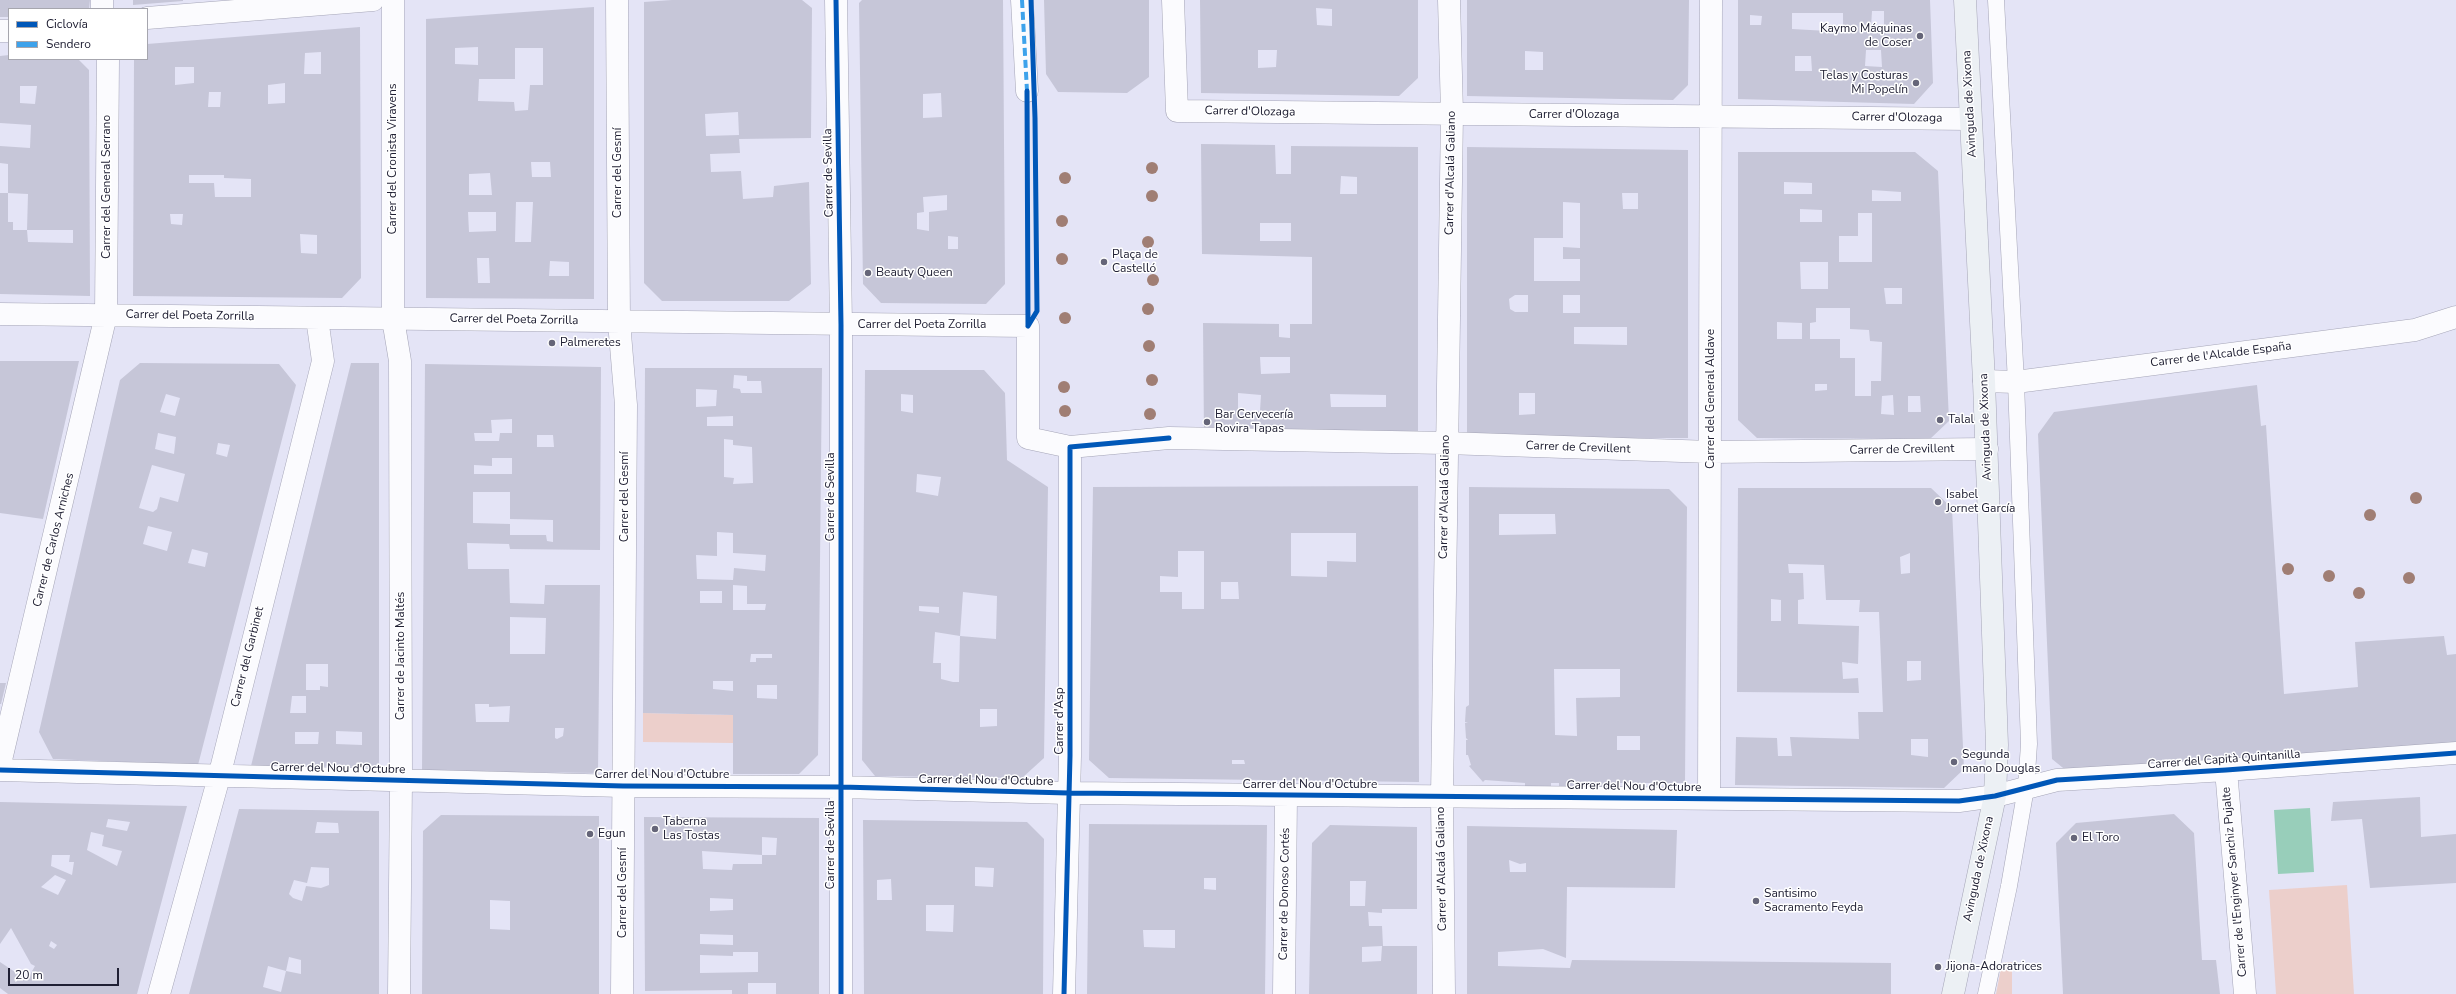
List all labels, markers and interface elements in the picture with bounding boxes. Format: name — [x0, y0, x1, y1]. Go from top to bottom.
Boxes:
legend — [8, 8, 148, 60]
text: Ciclovía — [46, 16, 88, 32]
place label: Kaymo Máquinas de Coser — [1820, 22, 1912, 50]
marker: Kaymo Máquinas de Coser — [1915, 31, 1925, 41]
text: Sendero — [46, 36, 91, 52]
street label: Avinguda de Xixona — [1960, 50, 1980, 158]
place label: Telas y Costuras Mi Popelín — [1820, 69, 1908, 97]
marker: Telas y Costuras Mi Popelín — [1911, 78, 1921, 88]
street label: Carrer del Cronista Viravens — [386, 83, 400, 235]
street label: Carrer d'Olozaga — [1205, 104, 1295, 120]
street label: Carrer d'Olozaga — [1529, 108, 1619, 122]
street label: Carrer d'Olozaga — [1852, 110, 1942, 126]
street label: Carrer d'Alcalá Galiano — [1443, 111, 1459, 235]
street label: Carrer del General Serrano — [100, 115, 114, 259]
street label: Carrer del Gesmí — [611, 128, 625, 218]
street label: Carrer de Sevilla — [821, 128, 837, 218]
place label: Plaça de Castelló — [1112, 248, 1158, 276]
marker: Plaça de Castelló — [1099, 257, 1109, 267]
place label: Beauty Queen — [876, 266, 953, 280]
marker: Beauty Queen — [863, 268, 873, 278]
street label: Carrer del Poeta Zorrilla — [125, 308, 255, 324]
street label: Carrer del Poeta Zorrilla — [449, 312, 579, 328]
street label: Carrer del Poeta Zorrilla — [858, 318, 986, 332]
street label: Carrer del General Aldave — [1704, 329, 1718, 469]
place label: Palmeretes — [560, 336, 621, 350]
marker: Palmeretes — [547, 338, 557, 348]
street label: Carrer de l'Alcalde España — [2150, 339, 2292, 371]
street label: Avinguda de Xixona — [1977, 373, 1995, 481]
place label: Bar Cervecería Rovira Tapas — [1215, 408, 1293, 436]
place label: Talal — [1948, 413, 1974, 427]
marker: Talal — [1935, 415, 1945, 425]
marker: Bar Cervecería Rovira Tapas — [1202, 417, 1212, 427]
street label: Carrer d'Alcalá Galiano — [1437, 435, 1453, 559]
street label: Carrer de Crevillent — [1525, 439, 1631, 457]
street label: Carrer de Crevillent — [1849, 442, 1955, 458]
street label: Carrer del Gesmí — [618, 452, 632, 542]
street label: Carrer de Sevilla — [824, 452, 838, 542]
street label: Carrer de Carlos Arniches — [30, 471, 78, 609]
place label: Isabel Jornet García — [1946, 488, 2015, 516]
marker: Isabel Jornet García — [1933, 497, 1943, 507]
street label: Carrer de Jacinto Maltés — [394, 592, 408, 720]
street label: Carrer del Garbinet — [229, 605, 267, 709]
street label: Carrer d'Asp — [1053, 687, 1067, 755]
street label: Carrer del Capità Quintanilla — [2147, 747, 2301, 773]
place label: Segunda mano Douglas — [1962, 748, 2040, 776]
marker: Segunda mano Douglas — [1949, 757, 1959, 767]
street label: Carrer del Nou d'Octubre — [270, 761, 406, 777]
street label: Carrer del Nou d'Octubre — [595, 768, 729, 782]
street label: Carrer del Nou d'Octubre — [918, 773, 1054, 789]
street label: Carrer del Nou d'Octubre — [1243, 778, 1377, 792]
street label: Carrer del Nou d'Octubre — [1566, 779, 1702, 795]
street label: Carrer de l'Enginyer Sanchiz Pujalte — [2220, 786, 2250, 978]
street label: Carrer de Sevilla — [824, 800, 838, 890]
street label: Carrer d'Alcalá Galiano — [1434, 807, 1450, 931]
place label: Taberna Las Tostas — [663, 815, 720, 843]
street label: Avinguda de Xixona — [1961, 815, 1997, 923]
marker: Taberna Las Tostas — [650, 824, 660, 834]
place label: Egun — [598, 827, 626, 841]
street label: Carrer de Donoso Cortés — [1277, 827, 1293, 961]
marker: Egun — [585, 829, 595, 839]
place label: El Toro — [2082, 831, 2120, 845]
marker: El Toro — [2069, 833, 2079, 843]
street label: Carrer del Gesmí — [616, 848, 630, 938]
place label: Santisimo Sacramento Feyda — [1764, 887, 1863, 915]
marker: Santisimo Sacramento Feyda — [1751, 896, 1761, 906]
scale bar — [10, 960, 121, 986]
place label: Jijona-Adoratrices — [1946, 960, 2042, 974]
marker: Jijona-Adoratrices — [1933, 962, 1943, 972]
text: 20 m — [15, 967, 43, 983]

